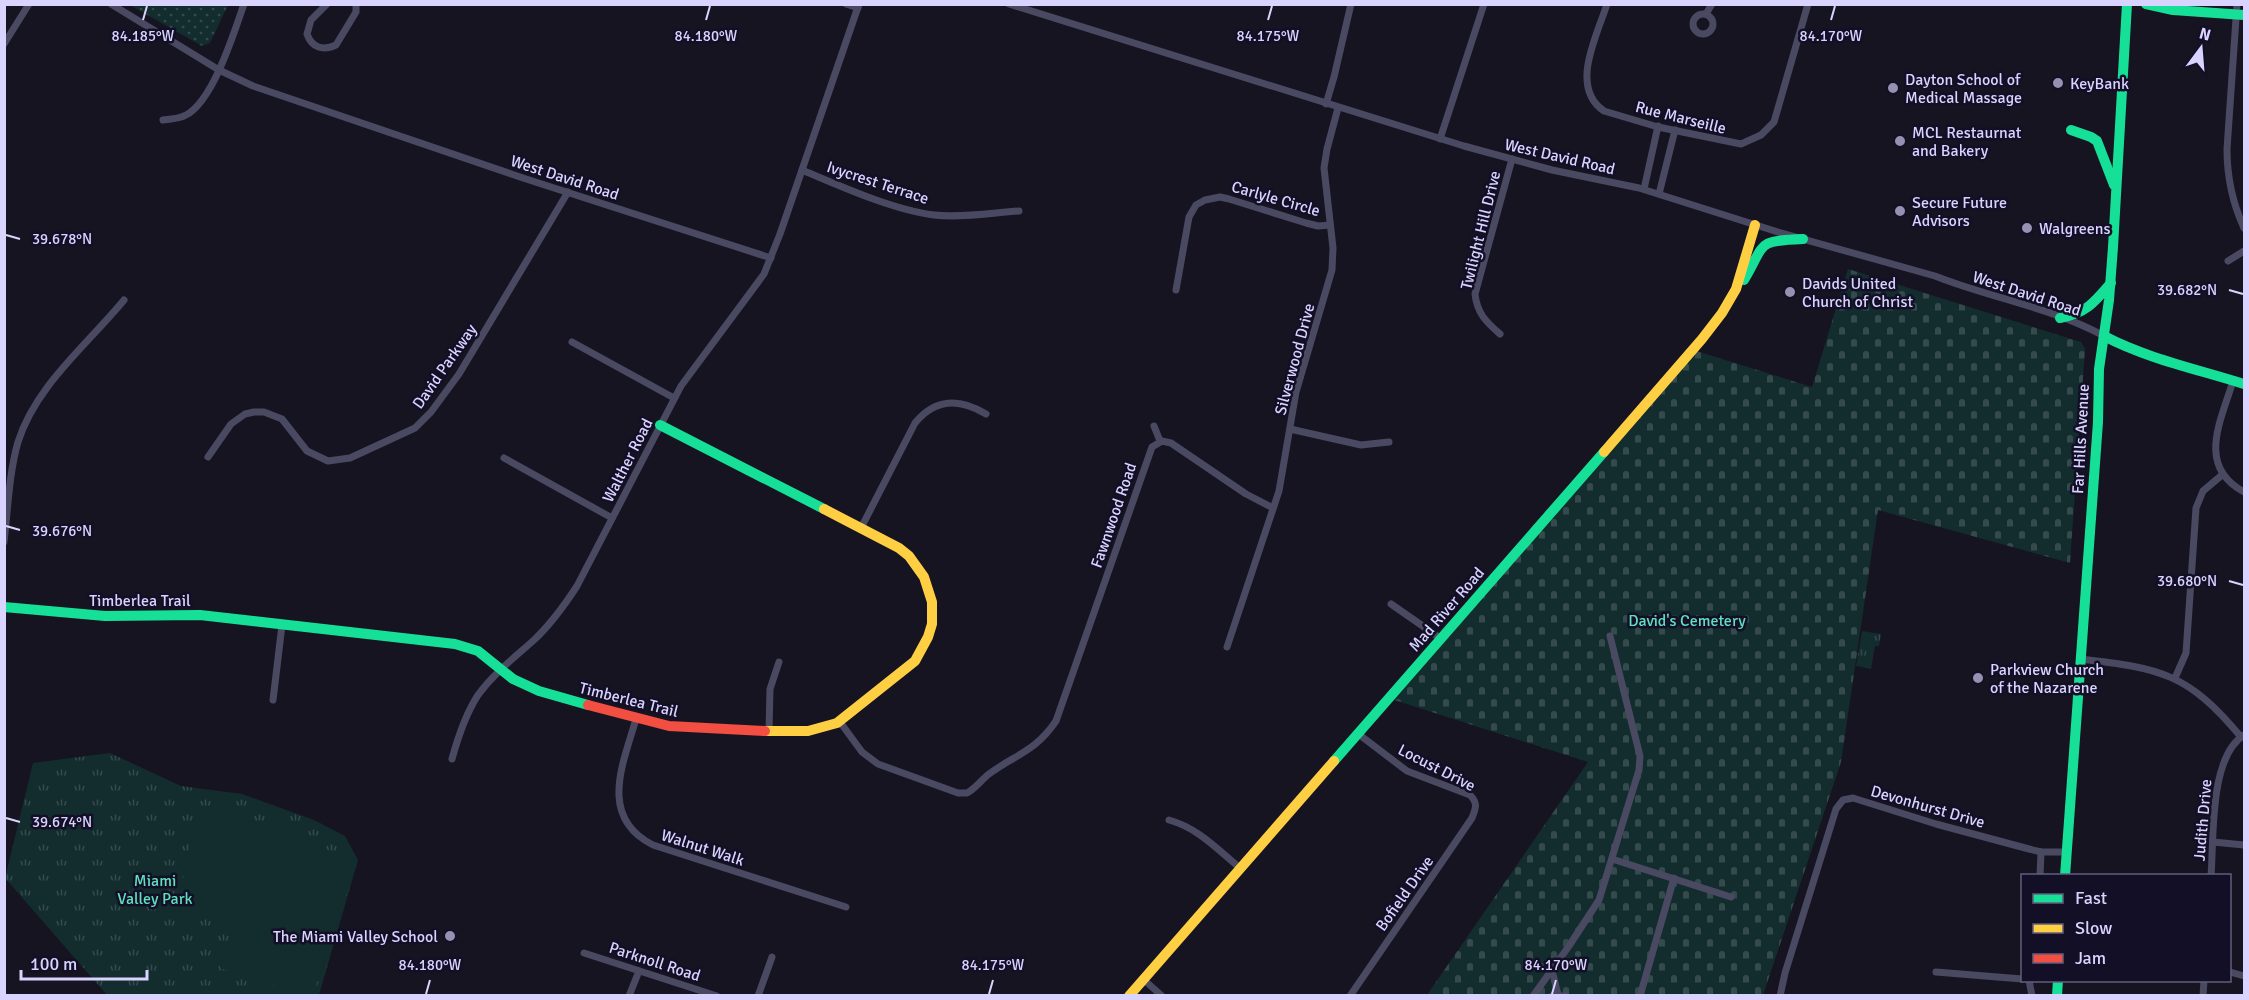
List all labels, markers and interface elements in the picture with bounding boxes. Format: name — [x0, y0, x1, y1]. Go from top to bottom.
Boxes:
north arrow — [2171, 18, 2231, 78]
text: N — [2197, 23, 2213, 46]
text: 84.185°W — [112, 27, 175, 45]
text: 84.180°W — [675, 27, 738, 45]
text: 84.175°W — [1237, 27, 1300, 45]
text: 84.170°W — [1800, 27, 1863, 45]
place label: Dayton School of Medical Massage — [1905, 70, 2022, 108]
place label: KeyBank — [2070, 74, 2129, 94]
marker: KeyBank — [2051, 76, 2065, 90]
marker: Dayton School of Medical Massage — [1886, 81, 1900, 95]
street label: Rue Marseille — [1633, 97, 1728, 139]
place label: MCL Restaurnat and Bakery — [1912, 123, 2022, 161]
marker: MCL Restaurnat and Bakery — [1893, 134, 1907, 148]
street label: West David Road — [1503, 135, 1617, 179]
street label: West David Road — [508, 151, 621, 205]
street label: Ivycrest Terrace — [824, 157, 931, 209]
street label: Twilight Hill Drive — [1457, 169, 1505, 292]
street label: Carlyle Circle — [1229, 177, 1322, 221]
place label: Secure Future Advisors — [1912, 193, 2007, 231]
marker: Secure Future Advisors — [1893, 204, 1907, 218]
place label: Walgreens — [2039, 219, 2111, 239]
marker: Walgreens — [2020, 221, 2034, 235]
text: 39.678°N — [32, 230, 92, 248]
street label: West David Road — [1970, 267, 2083, 321]
place label: Davids United Church of Christ — [1802, 274, 1913, 312]
text: 39.682°N — [2157, 281, 2217, 299]
marker: Davids United Church of Christ — [1783, 285, 1797, 299]
street label: Silverwood Drive — [1270, 301, 1319, 417]
street label: David Parkway — [408, 320, 482, 413]
street label: Far Hills Avenue — [2068, 383, 2094, 495]
street label: Walther Road — [598, 415, 658, 506]
street label: Fawnwood Road — [1087, 460, 1141, 571]
text: 39.676°N — [32, 522, 92, 540]
street label: Mad River Road — [1405, 563, 1489, 656]
text: 39.680°N — [2157, 572, 2217, 590]
street label: Timberlea Trail — [89, 591, 191, 611]
park label: David's Cemetery — [1628, 611, 1746, 631]
place label: Parkview Church of the Nazarene — [1990, 660, 2104, 698]
marker: Parkview Church of the Nazarene — [1971, 671, 1985, 685]
street label: Timberlea Trail — [577, 678, 681, 722]
street label: Locust Drive — [1394, 740, 1479, 796]
street label: Judith Drive — [2189, 778, 2217, 862]
street label: Devonhurst Drive — [1868, 781, 1987, 833]
text: 39.674°N — [32, 813, 92, 831]
street label: Walnut Walk — [659, 825, 747, 871]
street label: Bofield Drive — [1372, 852, 1438, 935]
park label: Miami Valley Park — [117, 871, 193, 909]
legend — [2021, 874, 2231, 982]
text: Fast — [2075, 887, 2107, 909]
text: Slow — [2075, 917, 2112, 939]
place label: The Miami Valley School — [273, 927, 438, 947]
marker: The Miami Valley School — [443, 929, 457, 943]
street label: Parknoll Road — [607, 938, 703, 986]
scale bar — [21, 943, 147, 981]
text: Jam — [2075, 947, 2106, 969]
text: 100 m — [30, 953, 77, 975]
text: 84.180°W — [399, 956, 462, 974]
text: 84.175°W — [962, 956, 1025, 974]
text: 84.170°W — [1525, 956, 1588, 974]

